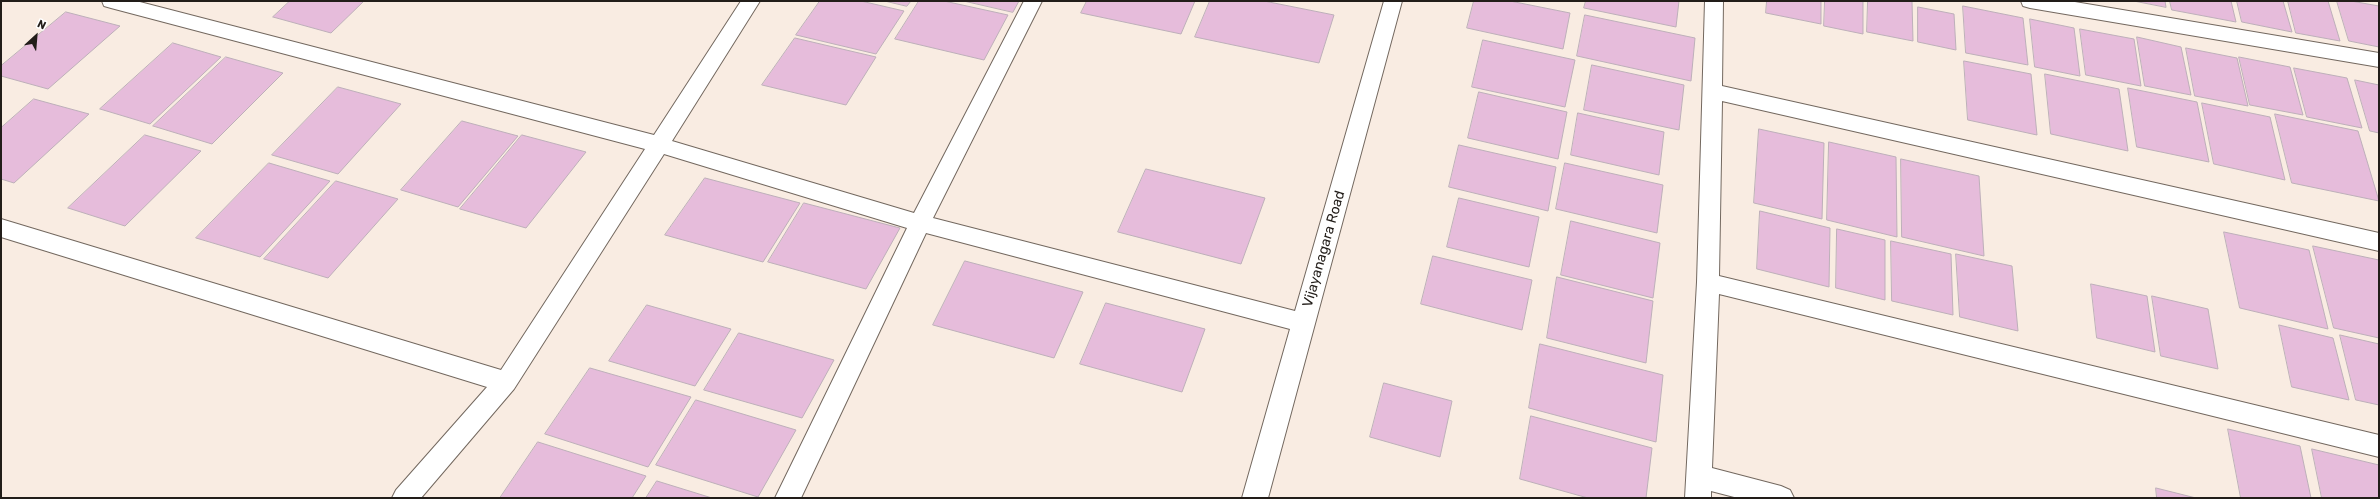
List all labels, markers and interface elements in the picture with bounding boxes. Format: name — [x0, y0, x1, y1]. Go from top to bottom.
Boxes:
north arrow — [16, 16, 56, 56]
text: N — [35, 17, 48, 32]
street label: Vijayanagara Road — [1299, 189, 1349, 309]

